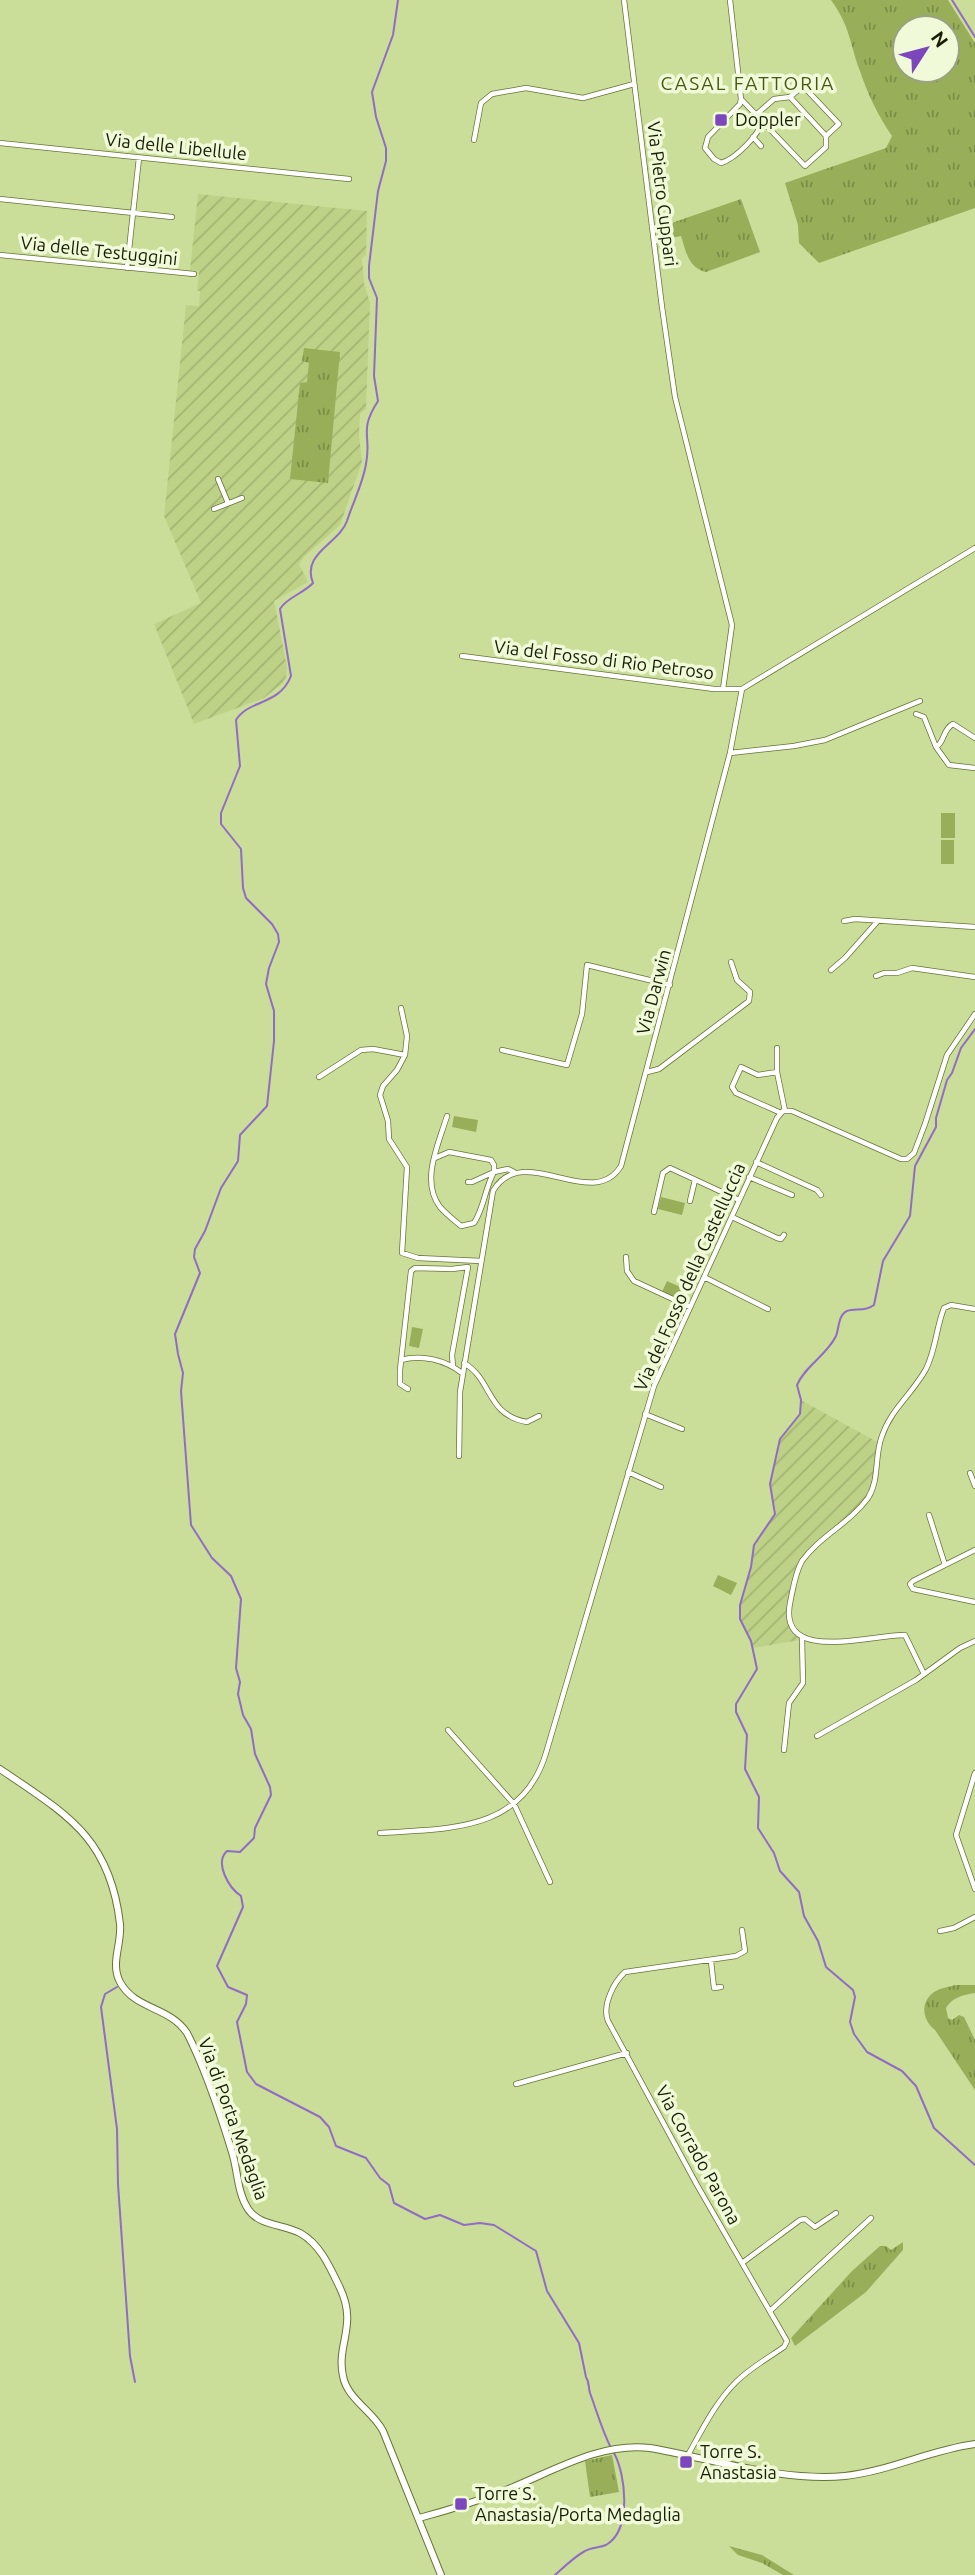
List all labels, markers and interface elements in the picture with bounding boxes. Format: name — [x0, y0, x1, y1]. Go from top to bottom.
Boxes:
north arrow — [891, 14, 961, 84]
text: N — [927, 27, 953, 51]
district label: CASAL FATTORIA — [661, 72, 835, 94]
place label: Doppler — [735, 109, 801, 129]
marker: Doppler — [713, 112, 729, 128]
street label: Via Pietro Cuppari — [644, 120, 682, 268]
street label: Via delle Libellule — [104, 129, 248, 163]
street label: Via delle Testuggini — [20, 232, 179, 268]
street label: Via del Fosso di Rio Petroso — [493, 636, 715, 682]
street label: Via Darwin — [632, 947, 674, 1037]
street label: Via del Fosso della Castelluccia — [630, 1159, 749, 1394]
street label: Via di Porta Medaglia — [195, 2035, 273, 2203]
street label: Via Corrado Parona — [652, 2081, 745, 2228]
place label: Torre S. Anastasia — [700, 2441, 777, 2482]
marker: Torre S. Anastasia — [678, 2454, 694, 2470]
place label: Torre S. Anastasia/Porta Medaglia — [475, 2483, 681, 2524]
marker: Torre S. Anastasia/Porta Medaglia — [453, 2496, 469, 2512]

